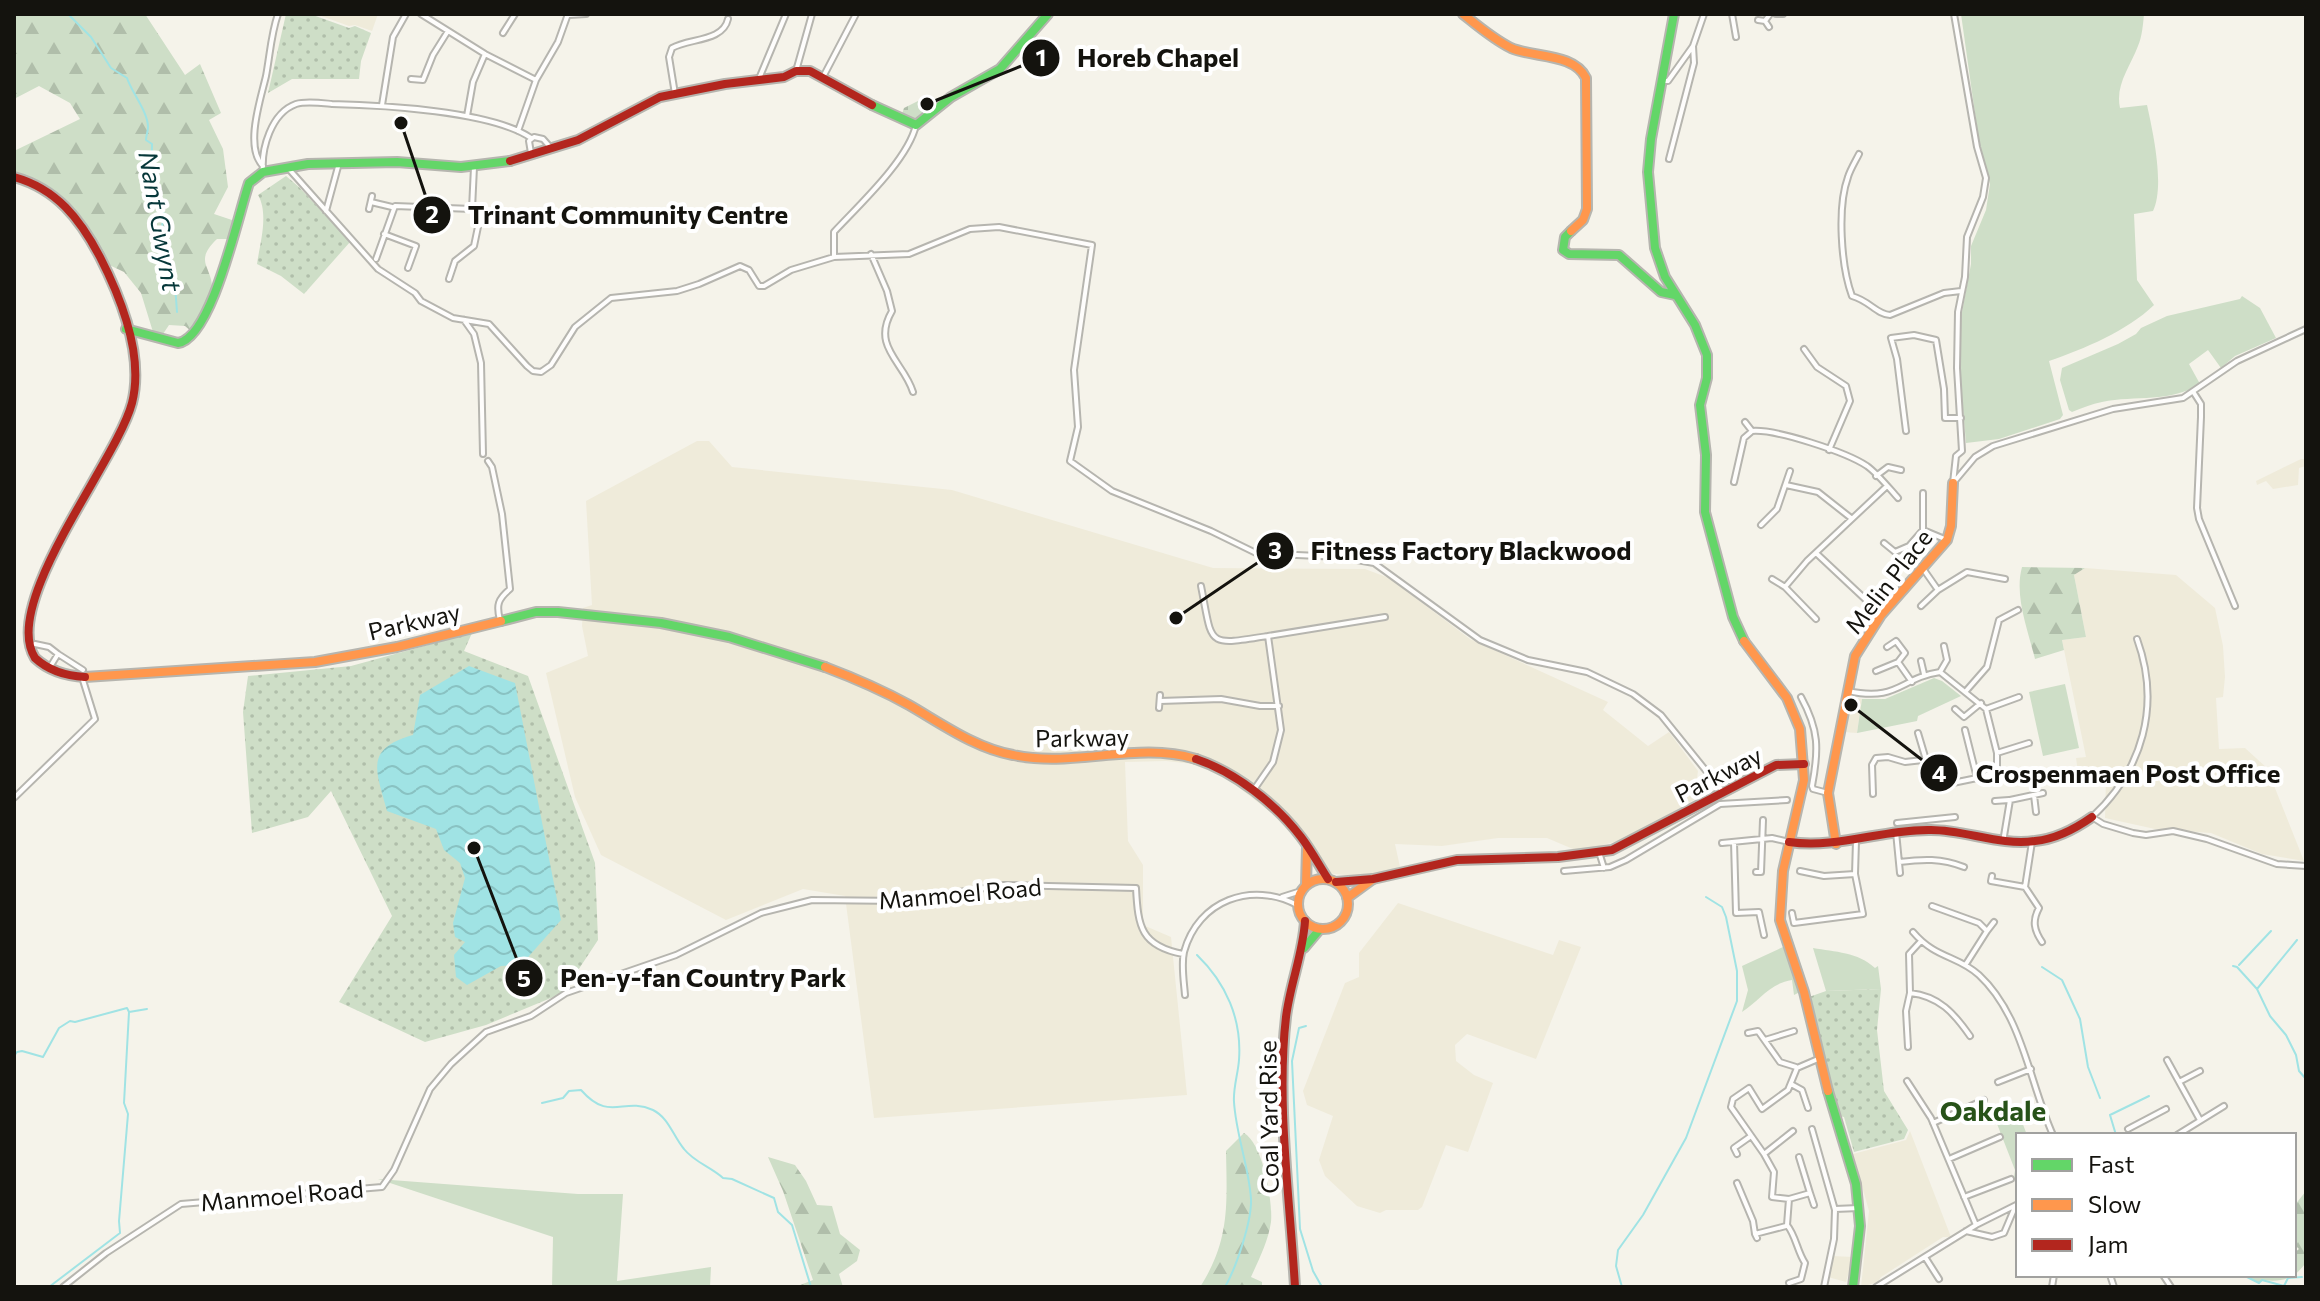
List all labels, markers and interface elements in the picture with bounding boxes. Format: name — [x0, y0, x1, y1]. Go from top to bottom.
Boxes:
callout: Horeb Chapel — [1021, 33, 1255, 83]
text: Horeb Chapel — [1077, 41, 1239, 72]
text: 1 — [1036, 42, 1046, 71]
water label: Nant Gwynt — [133, 148, 189, 295]
callout: Trinant Community Centre — [412, 190, 805, 240]
text: Trinant Community Centre — [468, 198, 788, 229]
text: 2 — [425, 199, 439, 228]
street label: Melin Place — [1838, 523, 1938, 639]
callout: Fitness Factory Blackwood — [1255, 526, 1648, 576]
text: Fitness Factory Blackwood — [1310, 534, 1632, 565]
text: 3 — [1268, 535, 1282, 564]
street label: Parkway — [365, 596, 463, 646]
street label: Parkway — [1035, 722, 1129, 752]
street label: Parkway — [1670, 740, 1766, 808]
callout: Crospenmaen Post Office — [1919, 748, 2296, 798]
text: Crospenmaen Post Office — [1976, 757, 2280, 788]
text: 4 — [1932, 758, 1947, 787]
street label: Manmoel Road — [877, 871, 1043, 915]
callout: Pen-y-fan Country Park — [504, 953, 862, 1003]
text: Pen-y-fan Country Park — [560, 961, 846, 992]
text: 5 — [517, 963, 531, 992]
street label: Coal Yard Rise — [1252, 1040, 1284, 1194]
district label: Oakdale — [1940, 1093, 2046, 1127]
legend — [2016, 1133, 2296, 1277]
text: Fast — [2088, 1149, 2135, 1178]
street label: Manmoel Road — [199, 1173, 365, 1217]
text: Slow — [2088, 1189, 2141, 1218]
text: Jam — [2088, 1229, 2128, 1258]

